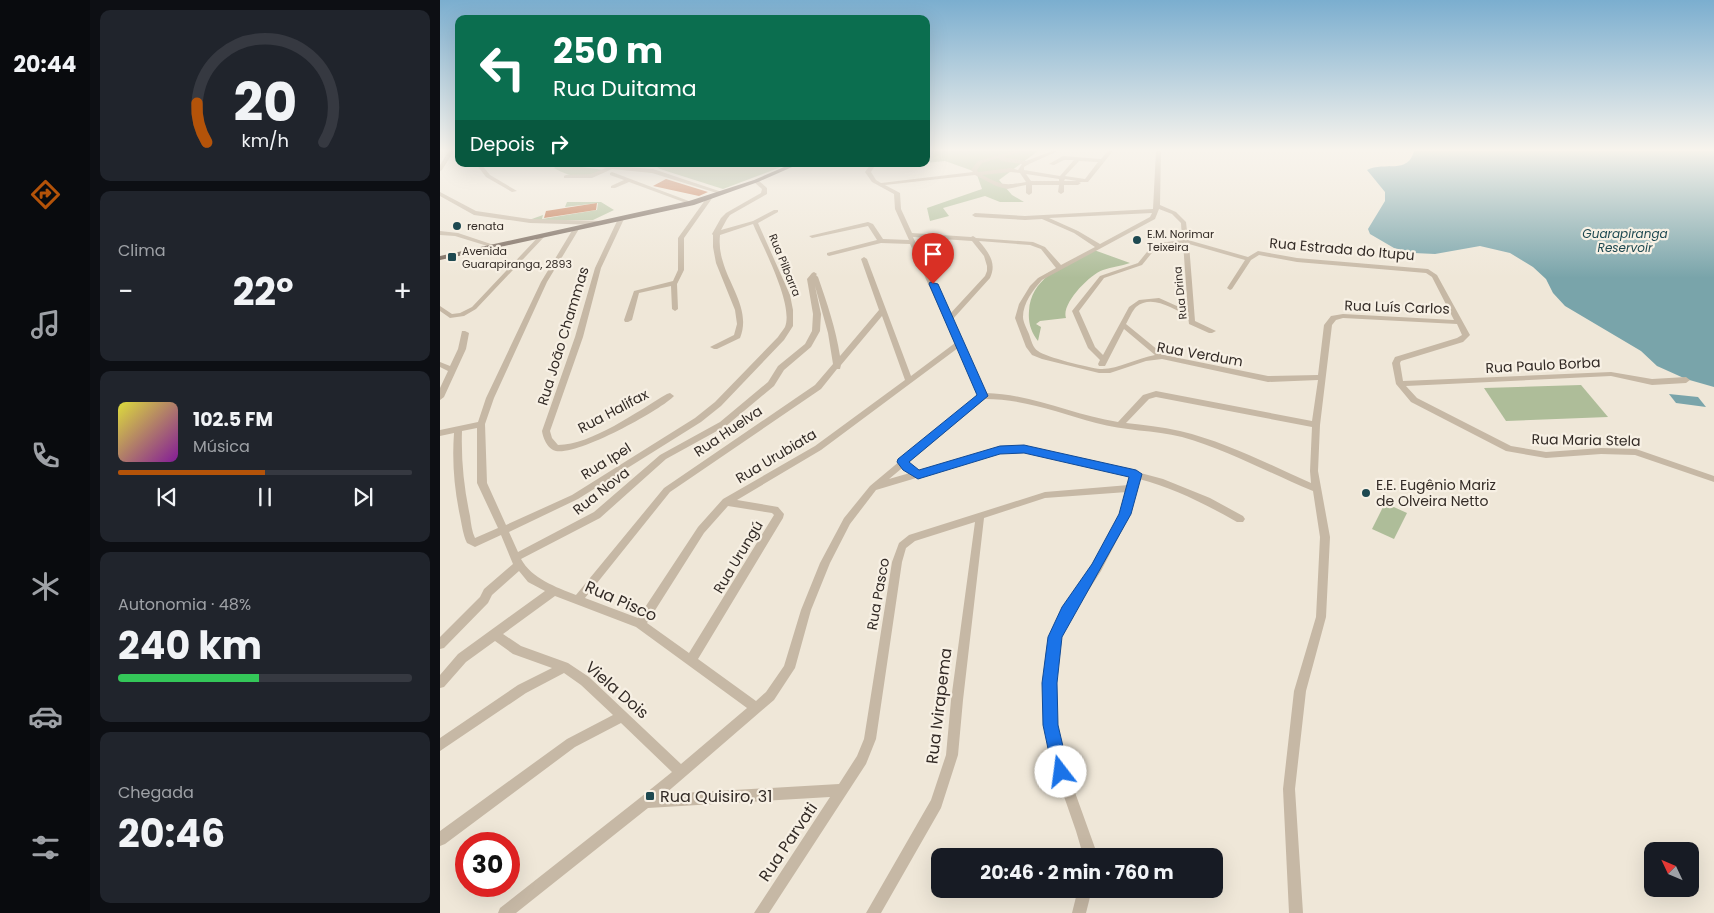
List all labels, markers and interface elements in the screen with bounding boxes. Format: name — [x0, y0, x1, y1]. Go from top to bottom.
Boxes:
text: 250 m — [553, 26, 663, 75]
icon: left — [470, 35, 535, 100]
text: 20:44 — [14, 49, 76, 80]
text: 20 — [233, 66, 297, 139]
text: Rua Duitama — [553, 73, 697, 104]
text: km/h — [241, 128, 289, 153]
icon: right — [545, 130, 573, 158]
text: Depois — [470, 131, 535, 158]
icon: directions — [28, 177, 63, 212]
place label: renata — [467, 218, 504, 234]
marker: renata — [451, 220, 463, 232]
water label: Guarapiranga Reservoir — [1582, 225, 1668, 256]
place label: E.M. Norimar Teixeira — [1147, 226, 1214, 255]
street label: Rua Pilbarra — [765, 231, 805, 299]
pin — [912, 233, 954, 284]
street label: Rua Estrada do Itupu — [1269, 233, 1415, 265]
marker: E.M. Norimar Teixeira — [1131, 234, 1143, 246]
text: Clima — [118, 239, 166, 262]
icon: arrive — [919, 240, 947, 268]
place label: Avenida Guarapiranga, 2893 — [462, 243, 572, 272]
marker: Avenida Guarapiranga, 2893 — [446, 251, 458, 263]
street label: Rua João Chammas — [532, 264, 594, 408]
text: 22° — [233, 265, 294, 318]
street label: Rua Drina — [1169, 266, 1191, 320]
text: − — [118, 272, 133, 311]
text: + — [393, 272, 412, 311]
street label: Rua Luís Carlos — [1344, 295, 1450, 319]
icon: music — [28, 307, 63, 342]
street label: Rua Verdum — [1155, 337, 1245, 371]
street label: Rua Paulo Borba — [1485, 352, 1601, 378]
street label: Rua Halifax — [574, 384, 652, 438]
street label: Rua Huelva — [690, 401, 766, 461]
text: 102.5 FM — [193, 406, 273, 433]
street label: Rua Urubiata — [732, 424, 820, 488]
street label: Rua Maria Stela — [1531, 429, 1641, 451]
text: Música — [193, 435, 250, 458]
icon: phone — [28, 438, 63, 473]
street label: Rua Ipel — [577, 438, 635, 484]
street label: Rua Nova — [569, 463, 633, 519]
place label: E.E. Eugênio Mariz de Olveira Netto — [1376, 475, 1496, 511]
icon: previous — [153, 483, 181, 511]
icon: pause — [251, 483, 279, 511]
icon: next — [349, 483, 377, 511]
marker: E.E. Eugênio Mariz de Olveira Netto — [1360, 487, 1372, 499]
street label: Rua Urungú — [708, 517, 768, 597]
street label: Rua Pasco — [862, 556, 894, 632]
icon: climate — [28, 569, 63, 604]
street label: Rua Pisco — [581, 575, 661, 627]
text: Autonomia · 48% — [118, 593, 251, 616]
text: 240 km — [118, 619, 262, 672]
street label: Rua Ivirapema — [920, 647, 958, 765]
street label: Viela Dois — [580, 656, 654, 724]
icon: car — [28, 699, 63, 734]
position arrow — [1034, 745, 1086, 797]
text: Chegada — [118, 781, 194, 804]
place label: Rua Quisiro, 31 — [660, 785, 772, 808]
marker: Rua Quisiro, 31 — [644, 790, 656, 802]
street label: Rua Parvati — [753, 798, 823, 886]
text: 20:46 — [118, 807, 225, 860]
icon: filters — [28, 830, 63, 865]
speed limit sign: 30 — [455, 832, 520, 897]
north arrow — [1644, 842, 1699, 898]
map controls — [1644, 842, 1699, 897]
text: 20:46 · 2 min · 760 m — [980, 859, 1174, 886]

